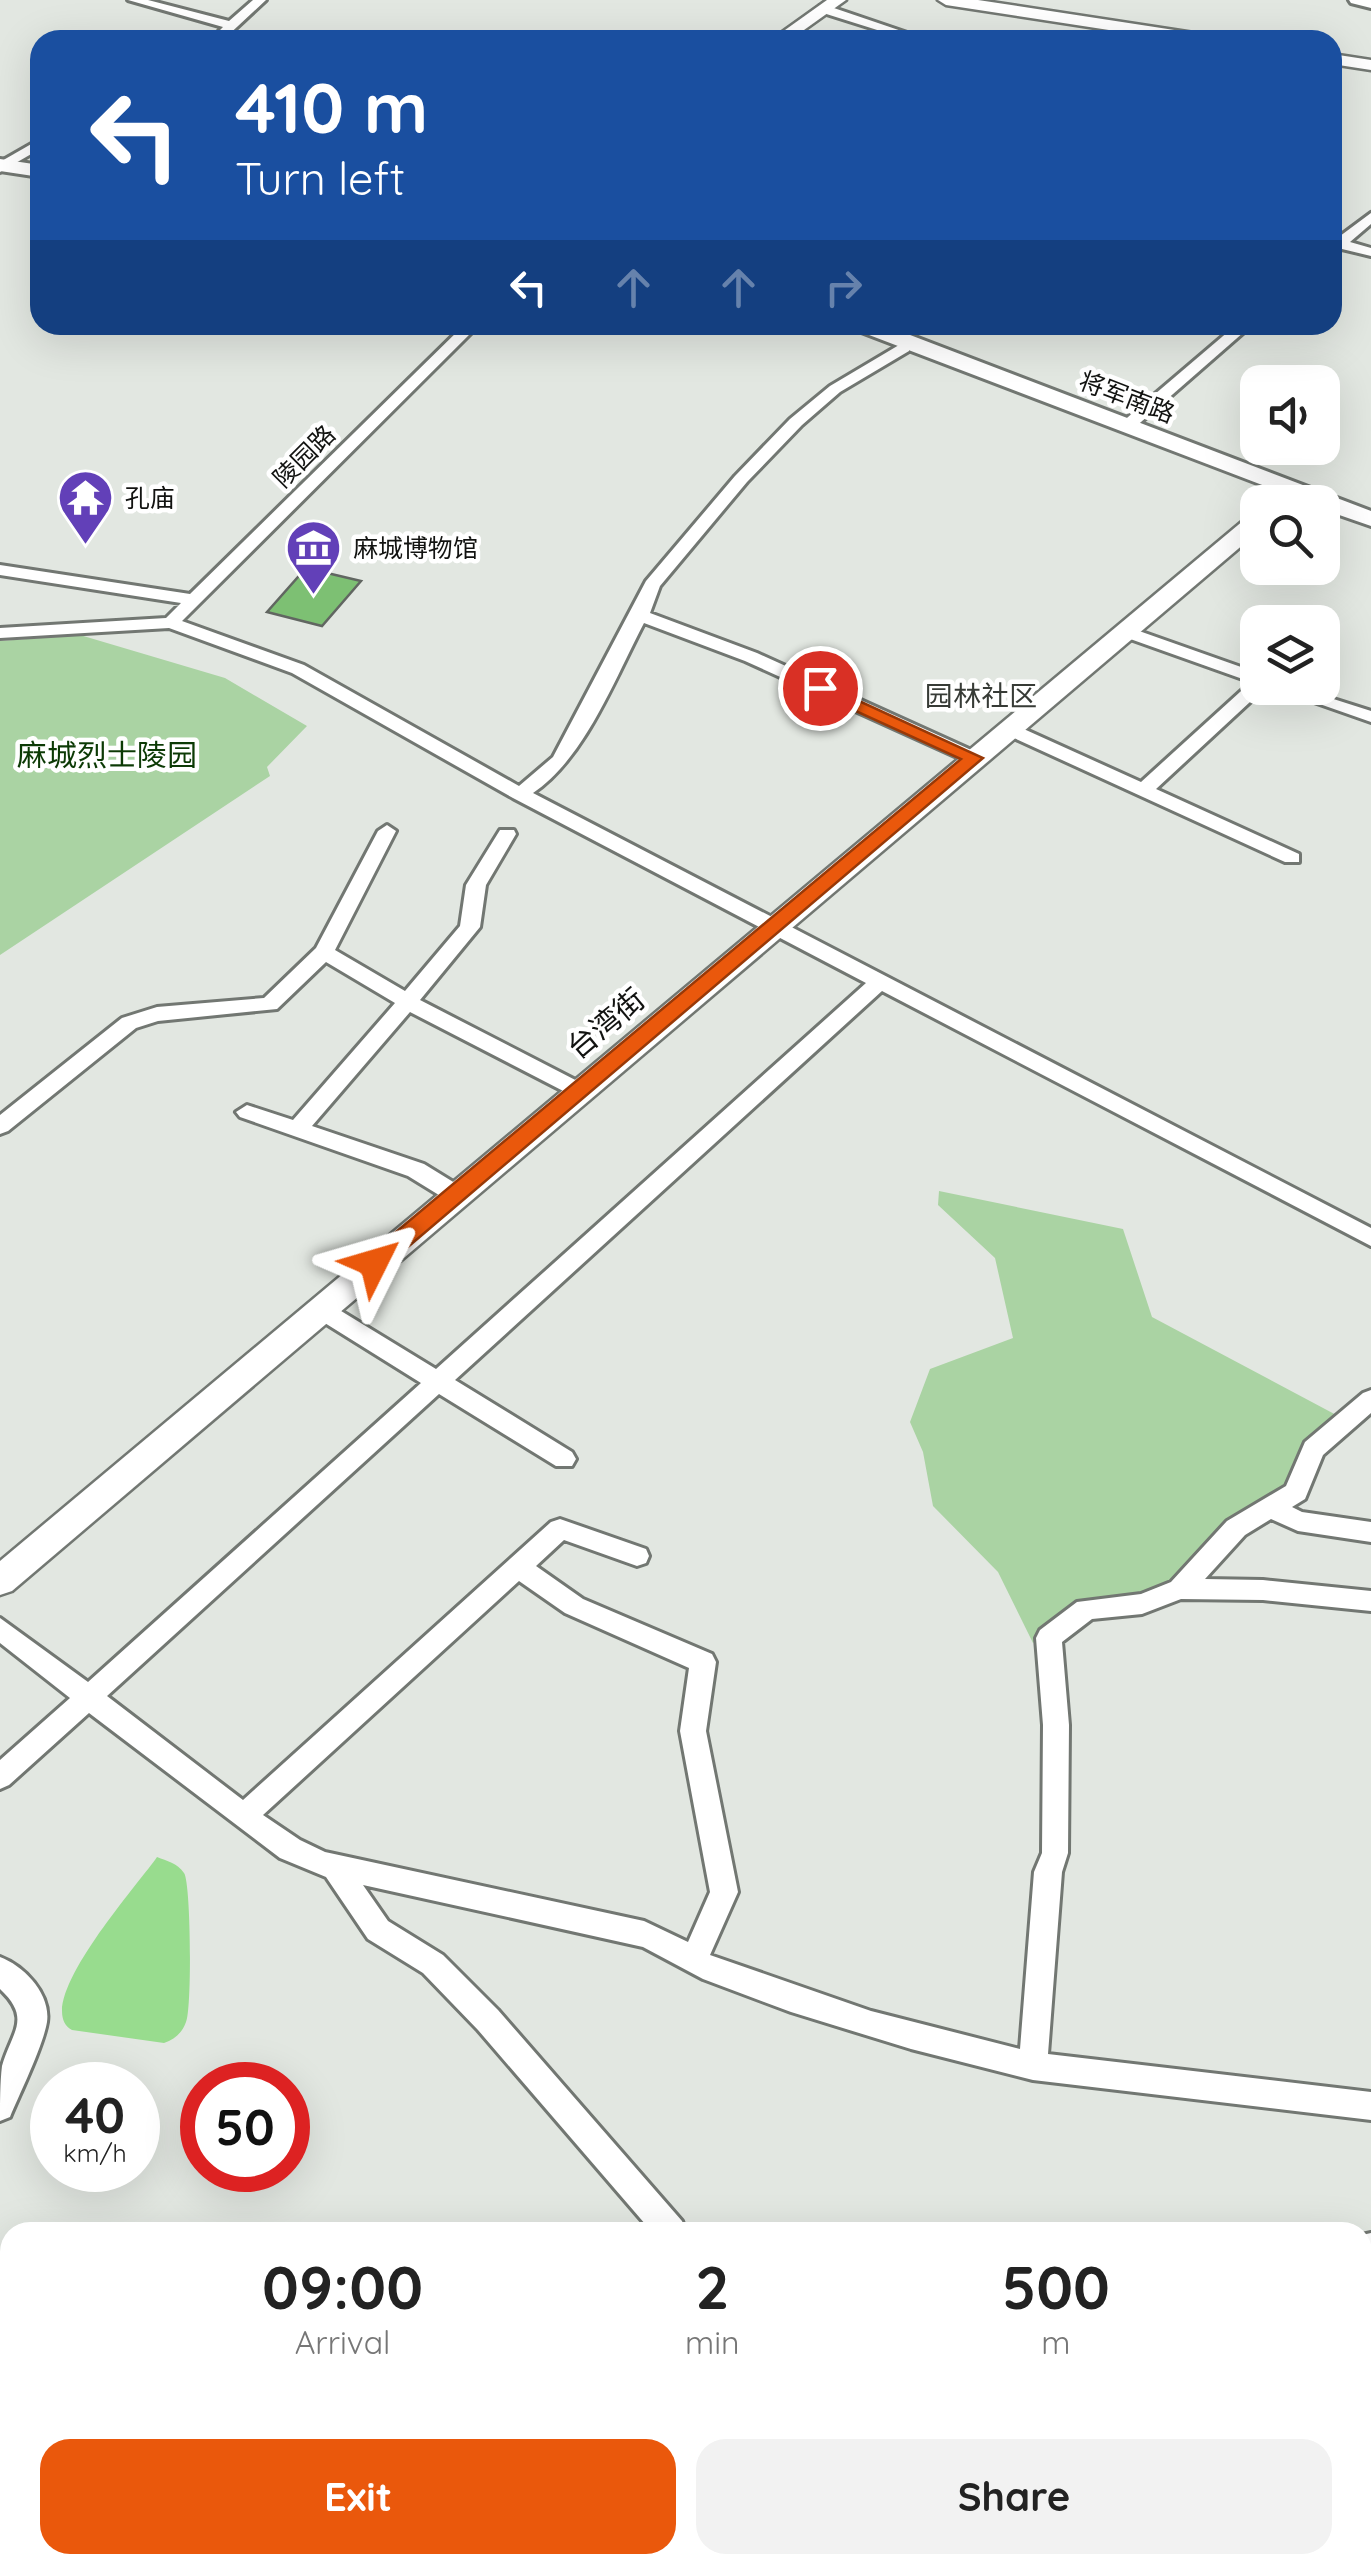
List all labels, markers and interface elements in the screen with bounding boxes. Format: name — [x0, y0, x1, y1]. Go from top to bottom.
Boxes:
text: 410 m — [235, 63, 428, 151]
icon: left — [70, 70, 200, 200]
text: Turn left — [235, 150, 405, 206]
icon: left — [501, 260, 556, 315]
icon: ahead — [606, 260, 661, 315]
icon: ahead — [711, 260, 766, 315]
icon: right — [816, 260, 871, 315]
street label: 将军南路 — [1075, 364, 1179, 429]
map controls — [1240, 365, 1340, 705]
button: sound — [1240, 365, 1340, 465]
street label: 陵园路 — [266, 418, 341, 493]
temple icon: 孔庙 — [56, 468, 116, 547]
place label: 孔庙 — [125, 482, 175, 513]
button: search — [1240, 485, 1340, 585]
museum icon: 麻城博物馆 — [284, 518, 344, 597]
place label: 麻城博物馆 — [353, 532, 478, 563]
button: layers — [1240, 605, 1340, 705]
pin — [778, 646, 863, 731]
icon: arrive — [793, 661, 848, 716]
district label: 园林社区 — [925, 678, 1037, 713]
park label: 麻城烈士陵园 — [17, 736, 197, 774]
street label: 台湾街 — [559, 980, 652, 1067]
position arrow — [322, 1211, 426, 1315]
speed limit sign: 50 — [180, 2062, 310, 2192]
text: 40 — [65, 2083, 125, 2146]
text: km/h — [63, 2137, 127, 2168]
text: 09:00 — [262, 2249, 423, 2324]
text: 2 — [695, 2249, 729, 2324]
text: 500 — [1002, 2249, 1110, 2324]
text: Arrival — [295, 2322, 390, 2362]
text: min — [685, 2322, 740, 2362]
text: m — [1041, 2322, 1070, 2362]
button: Exit — [40, 2439, 676, 2554]
button: Share — [696, 2439, 1332, 2554]

